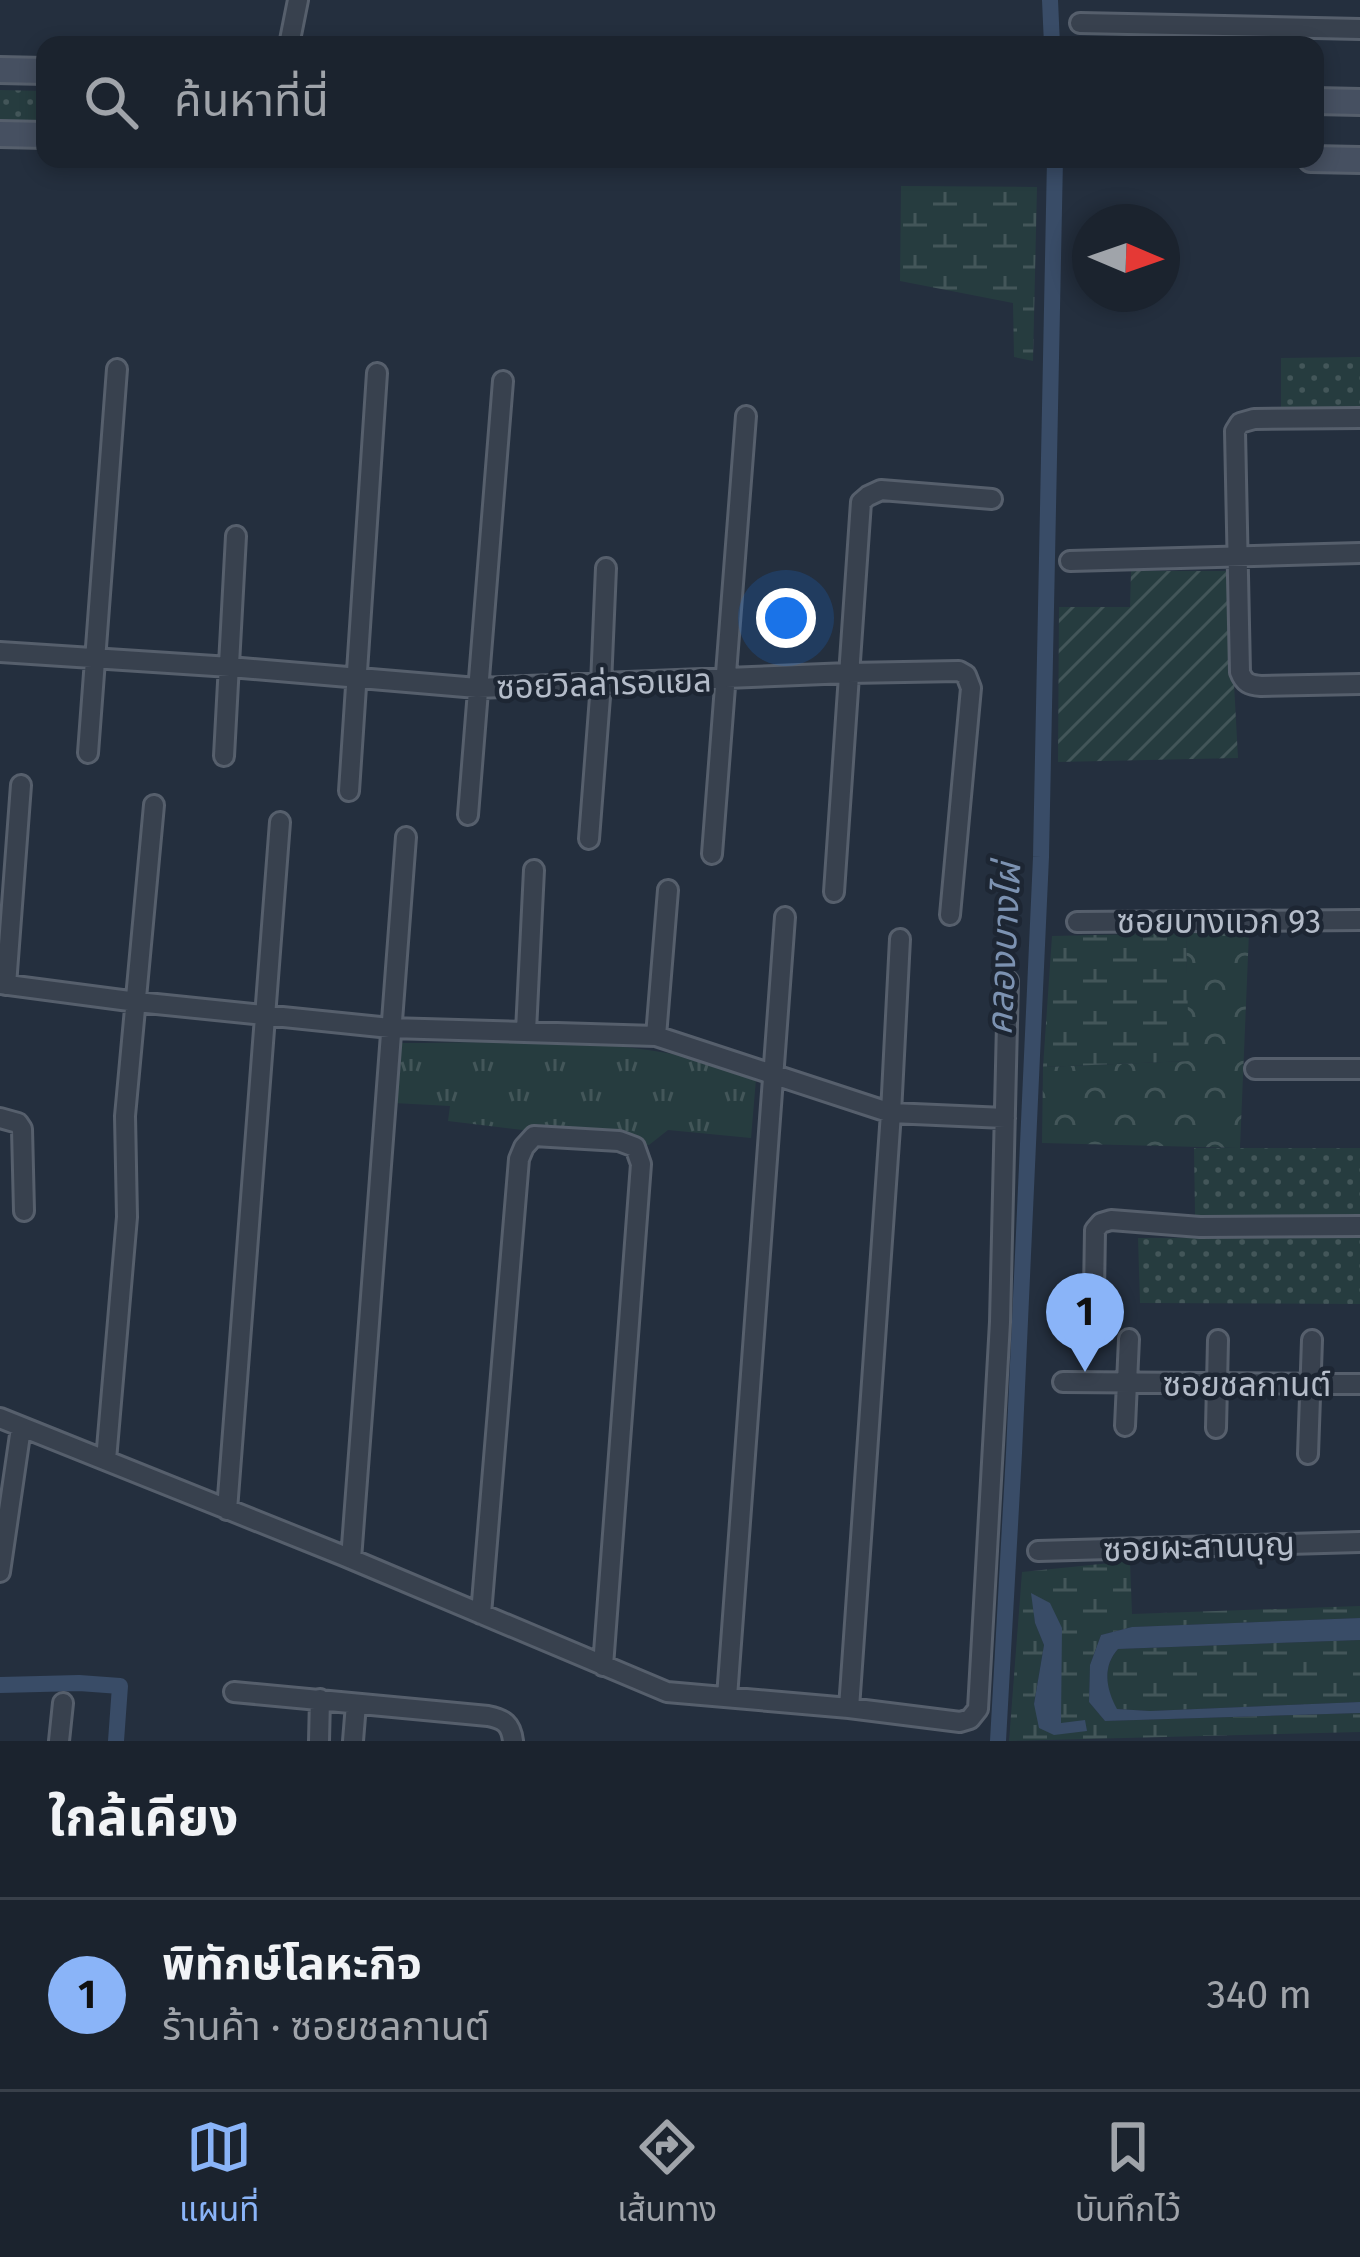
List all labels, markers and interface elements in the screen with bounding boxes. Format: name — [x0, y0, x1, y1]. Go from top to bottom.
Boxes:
search box — [36, 36, 1324, 168]
icon: search — [78, 69, 144, 135]
text: ค้นหาที่นี่ — [174, 74, 329, 128]
north arrow — [1072, 204, 1180, 312]
your location — [756, 588, 816, 648]
street label: ซอยวิลล่ารอแยล — [496, 660, 712, 708]
water label: คลองบางไผ่ — [978, 857, 1031, 1036]
street label: ซอยบางแวก 93 — [1117, 902, 1321, 942]
pin: 1 — [1046, 1273, 1124, 1372]
street label: ซอยชลกานต์ — [1163, 1365, 1331, 1405]
street label: ซอยผะสานบุญ — [1102, 1524, 1296, 1570]
text: ใกล้เคียง — [48, 1787, 238, 1849]
text: พิทักษ์โลหะกิจ — [162, 1937, 422, 1991]
text: 1 — [78, 1972, 96, 2018]
text: 340 m — [1206, 1972, 1312, 2018]
text: ร้านค้า · ซอยชลกานต์ — [162, 2004, 489, 2050]
tab: แผนที่ — [179, 2114, 259, 2236]
tab: เส้นทาง — [617, 2114, 717, 2236]
tab: บันทึกไว้ — [1075, 2114, 1181, 2236]

